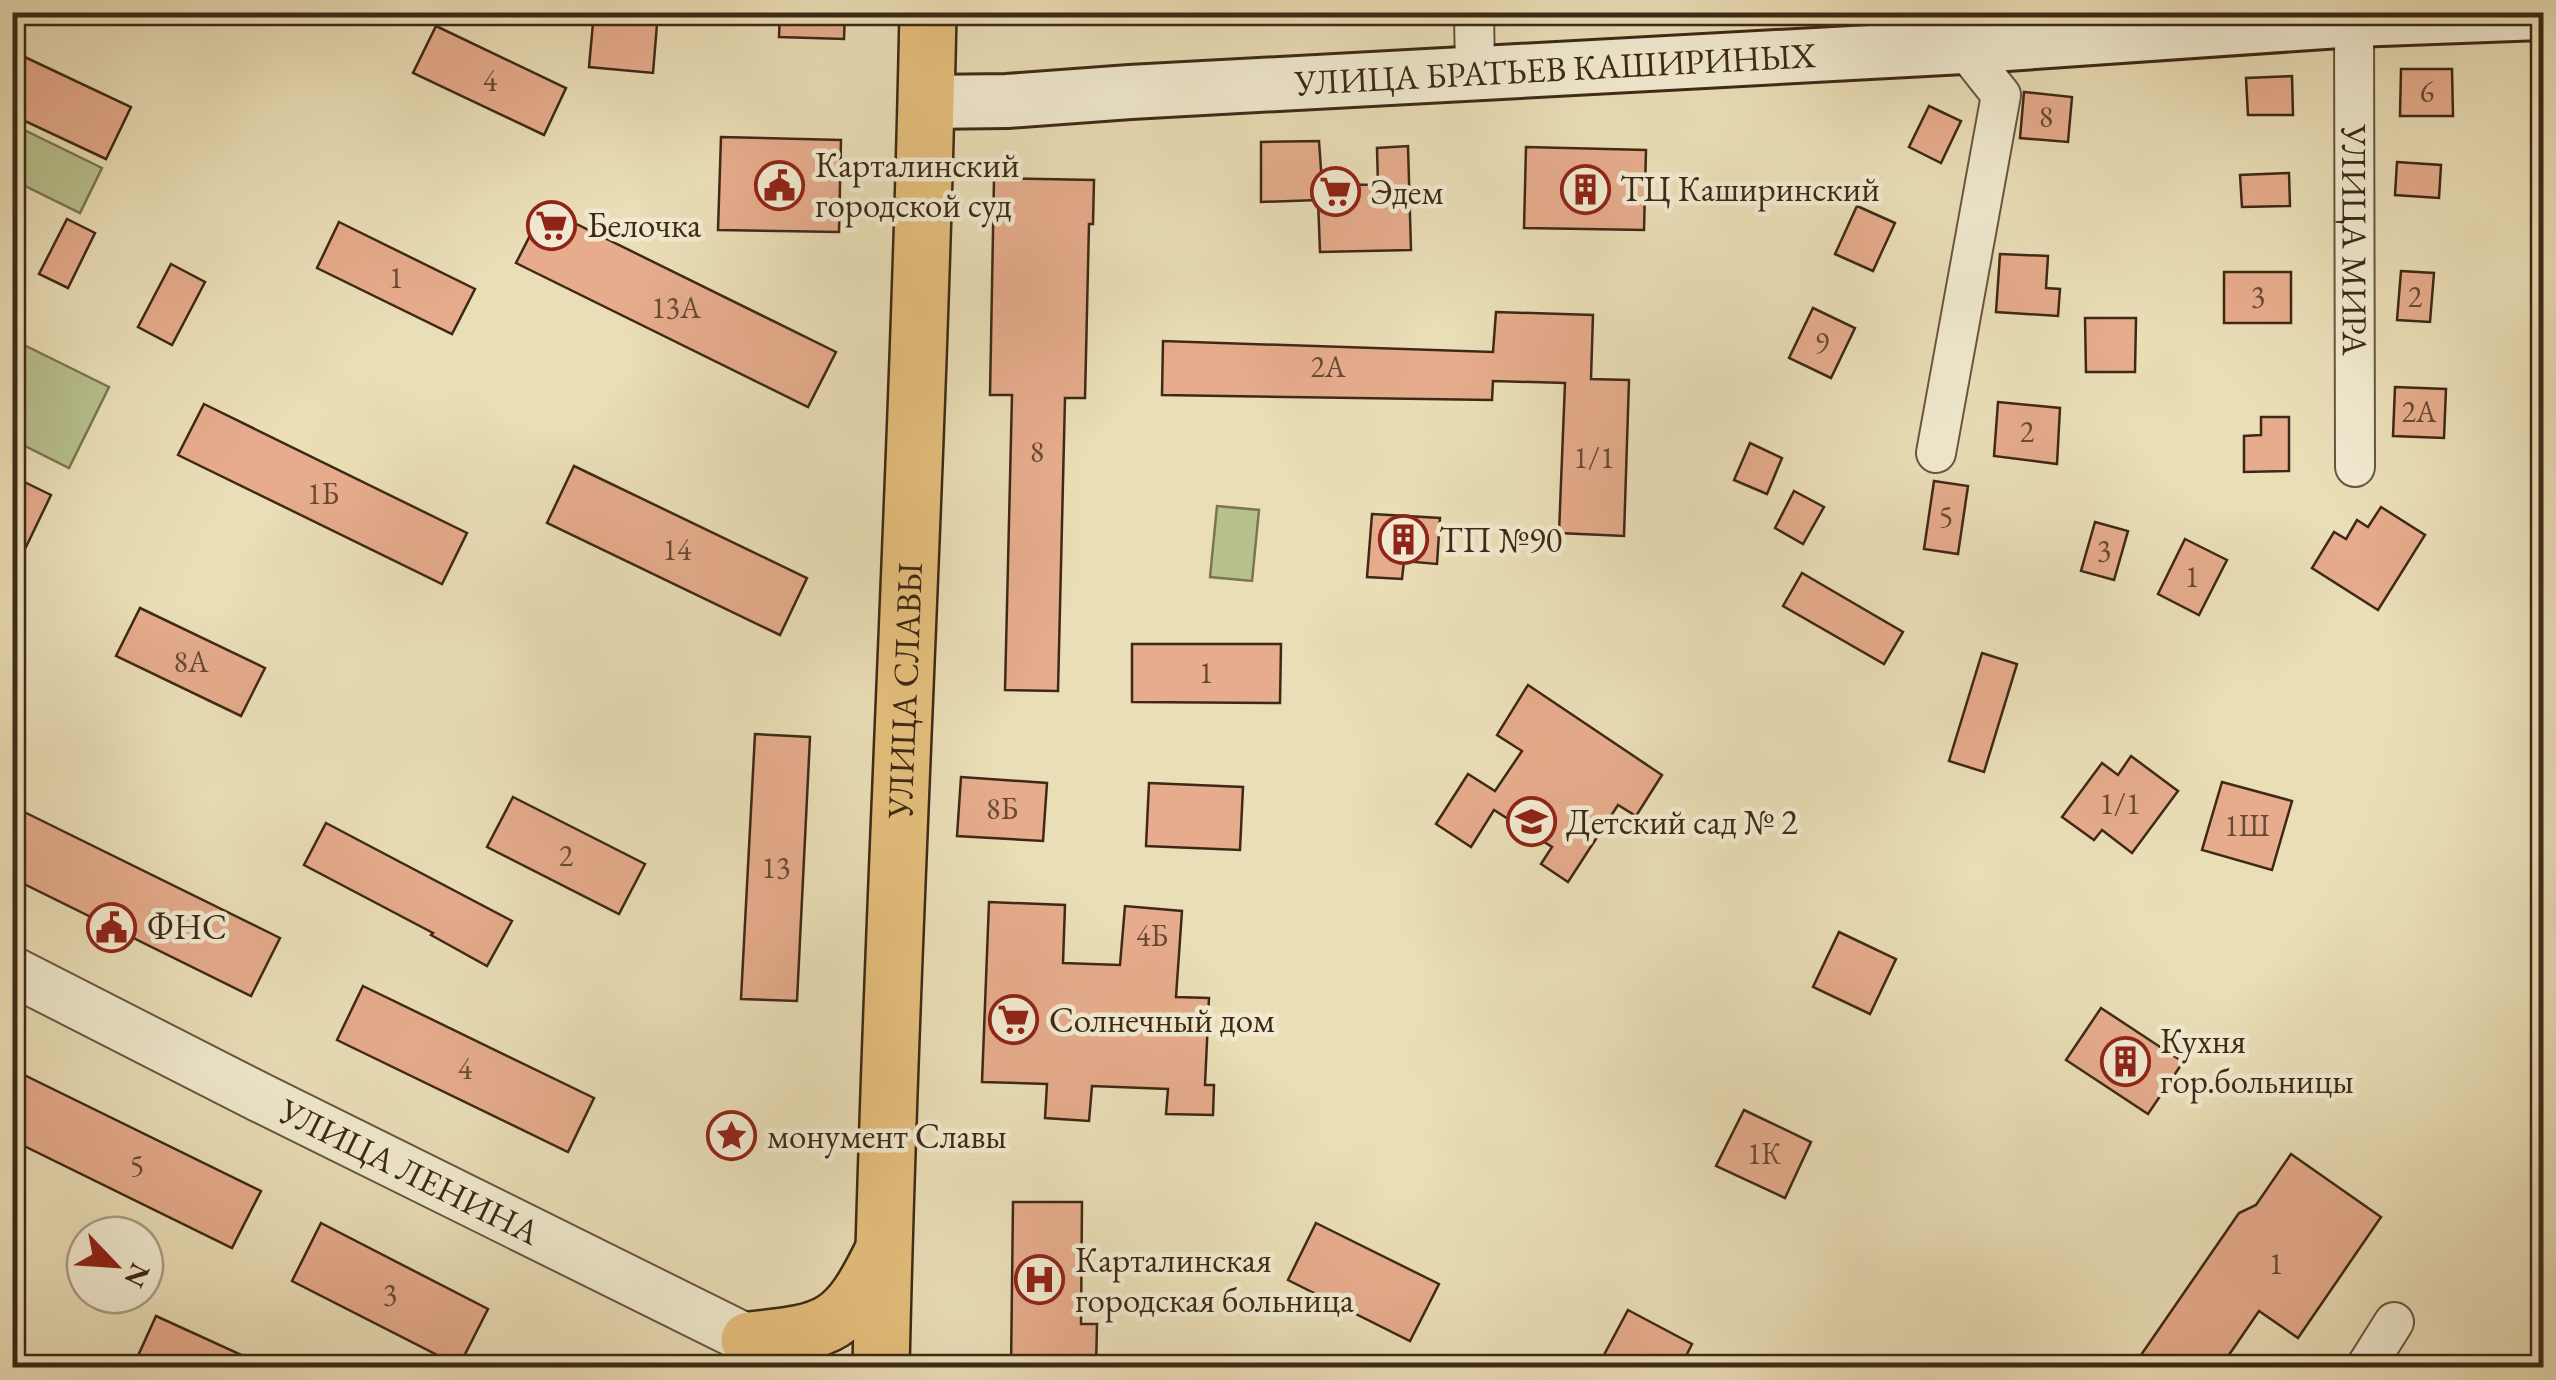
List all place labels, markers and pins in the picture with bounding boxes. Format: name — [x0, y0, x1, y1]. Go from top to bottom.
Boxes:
place label: Карталинский городской суд — [815, 142, 1020, 228]
public building icon: Карталинский городской суд — [754, 159, 806, 211]
building icon: ТЦ Каширинский — [1559, 163, 1611, 215]
supermarket icon: Эдем — [1309, 166, 1361, 218]
place label: ТЦ Каширинский — [1620, 166, 1880, 212]
place label: Эдем — [1370, 169, 1443, 214]
supermarket icon: Белочка — [526, 199, 578, 251]
place label: Белочка — [587, 202, 701, 247]
building icon: ТП №90 — [1378, 514, 1430, 566]
place label: ТП №90 — [1439, 517, 1562, 562]
school or university icon: Детский сад № 2 — [1505, 796, 1557, 848]
place label: Детский сад № 2 — [1566, 799, 1798, 844]
public building icon: ФНС — [86, 901, 138, 953]
place label: ФНС — [147, 904, 227, 949]
supermarket icon: Солнечный дом — [988, 994, 1040, 1046]
place label: Солнечный дом — [1049, 997, 1275, 1042]
place label: Кухня гор.больницы — [2160, 1018, 2354, 1104]
building icon: Кухня гор.больницы — [2099, 1035, 2151, 1087]
place icon: монумент Славы — [706, 1110, 758, 1162]
place label: монумент Славы — [767, 1113, 1007, 1159]
place label: Карталинская городская больница — [1075, 1237, 1354, 1323]
hospital icon: Карталинская городская больница — [1014, 1254, 1066, 1306]

